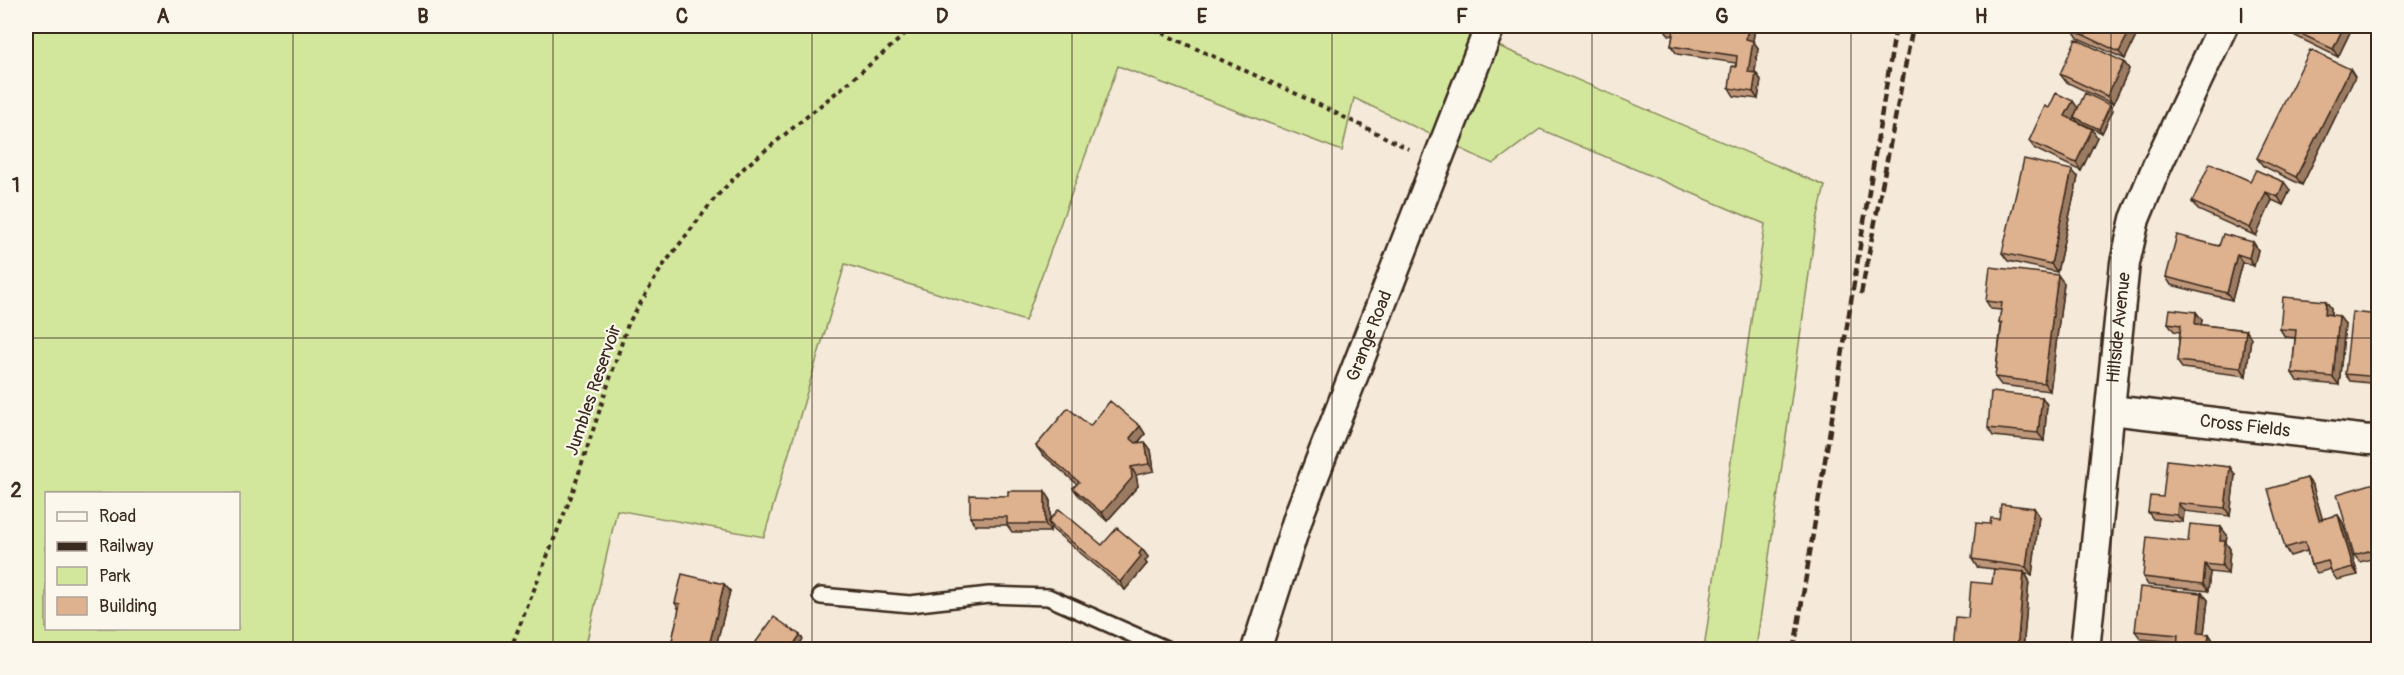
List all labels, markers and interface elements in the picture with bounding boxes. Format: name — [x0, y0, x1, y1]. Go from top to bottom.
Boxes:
text: A — [157, 4, 170, 29]
text: B — [417, 4, 429, 29]
text: C — [676, 4, 688, 29]
text: D — [936, 4, 949, 29]
text: E — [1197, 4, 1208, 29]
text: F — [1456, 4, 1468, 29]
text: G — [1715, 4, 1729, 29]
text: H — [1975, 4, 1988, 29]
text: I — [2238, 4, 2244, 29]
text: 1 — [12, 173, 20, 198]
street label: Hillside Avenue — [2102, 271, 2136, 384]
street label: Grange Road — [1341, 287, 1397, 385]
street label: Jumbles Reservoir — [560, 321, 627, 459]
street label: Cross Fields — [2199, 409, 2292, 443]
text: 2 — [10, 478, 22, 503]
legend — [45, 492, 240, 630]
text: Road — [99, 505, 136, 528]
text: Railway — [99, 535, 154, 558]
text: Park — [99, 565, 131, 588]
text: Building — [99, 595, 157, 618]

